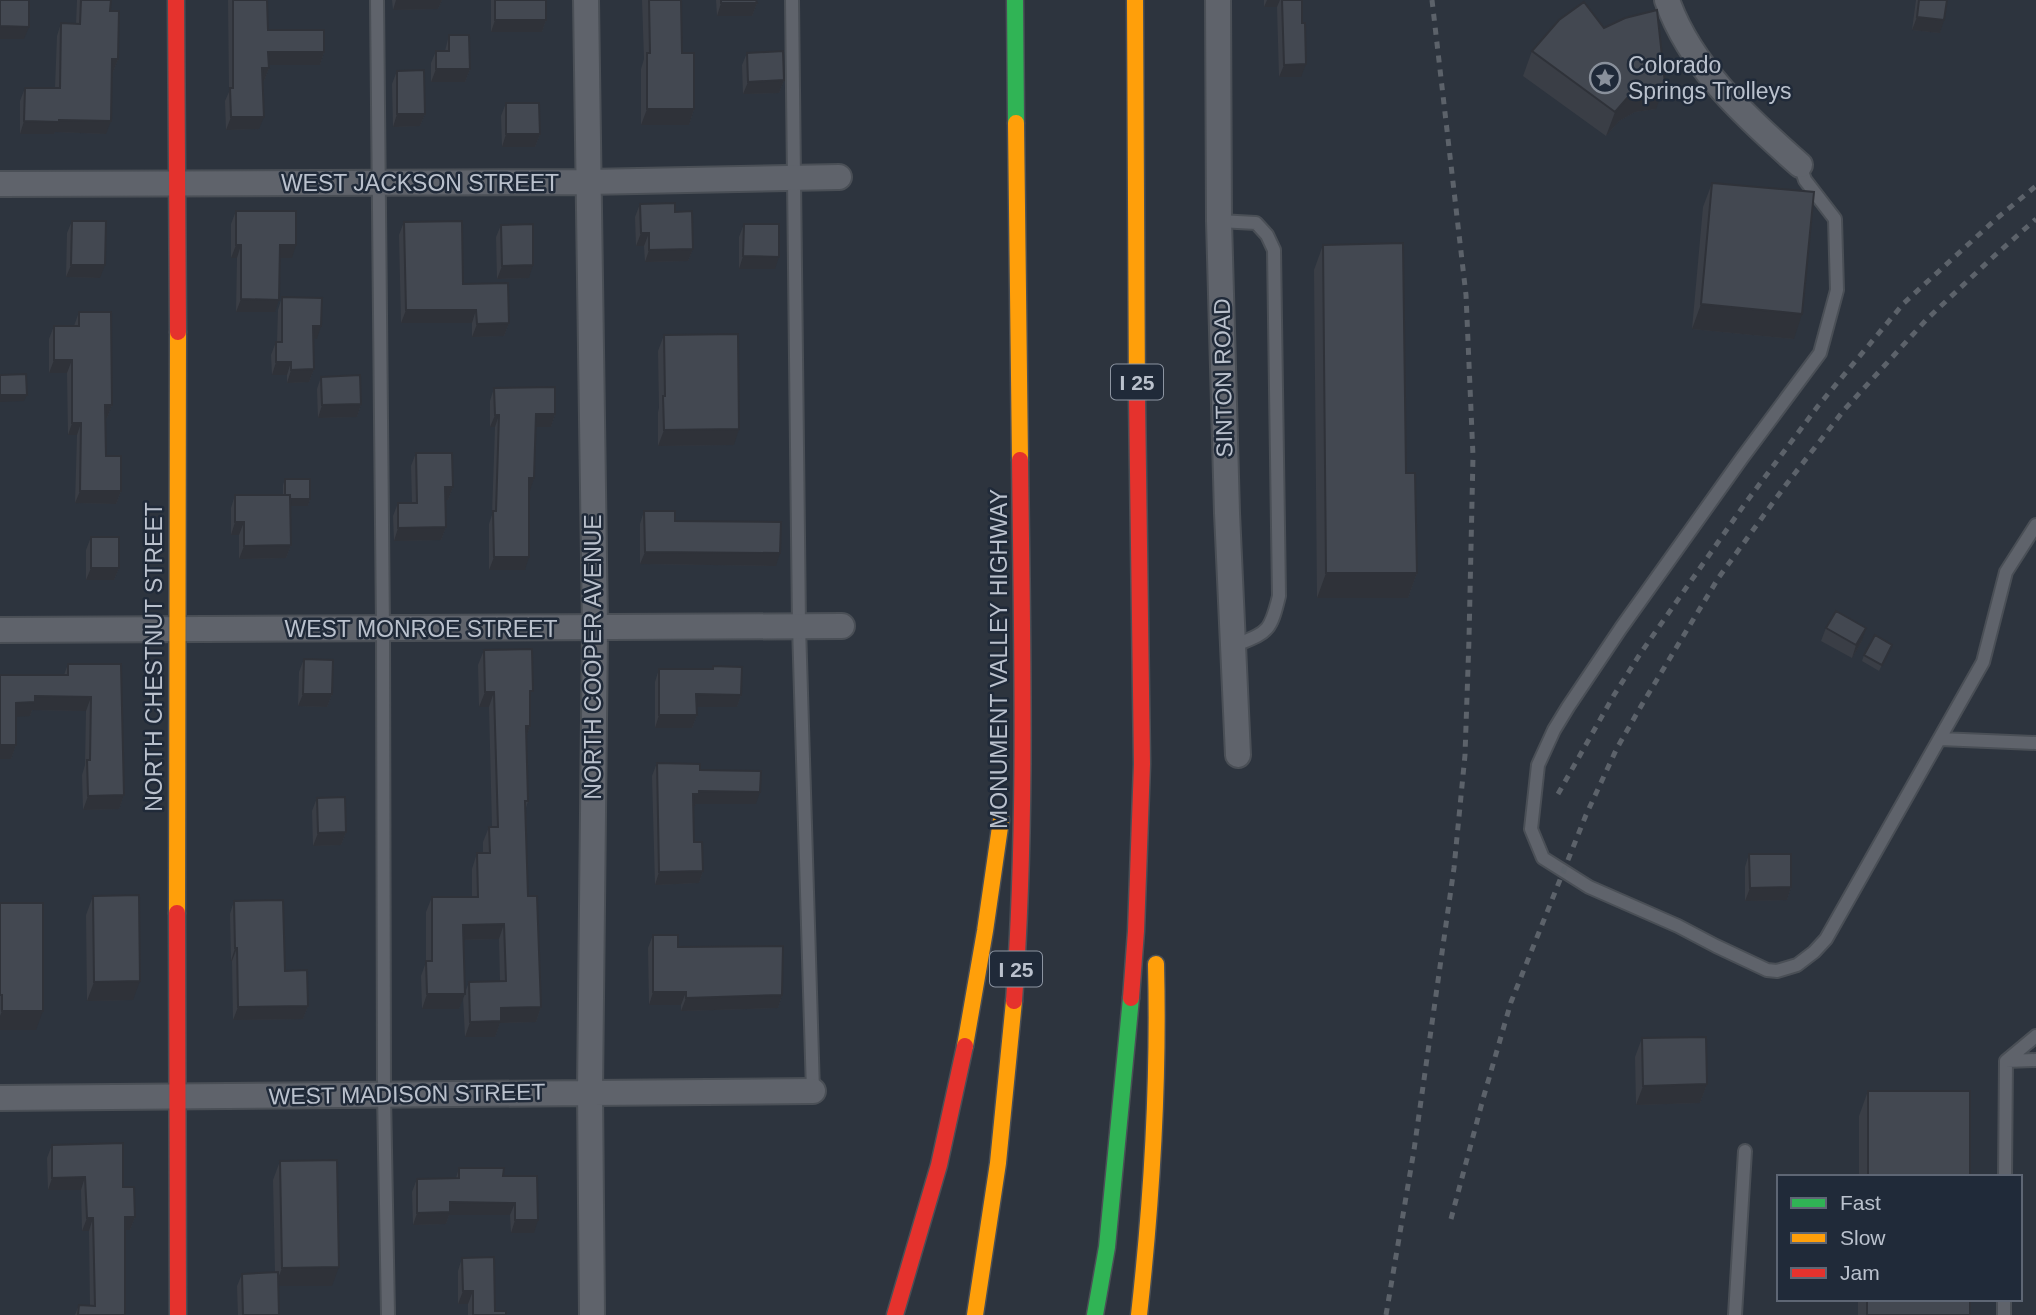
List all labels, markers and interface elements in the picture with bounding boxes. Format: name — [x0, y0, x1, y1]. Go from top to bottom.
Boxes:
place label: Colorado Springs Trolleys — [1628, 52, 1792, 104]
place icon: Colorado Springs Trolleys — [1588, 61, 1622, 95]
street label: WEST JACKSON STREET — [281, 170, 559, 196]
street label: SINTON ROAD — [1209, 298, 1237, 458]
road number: I 25 — [1111, 364, 1163, 400]
street label: MONUMENT VALLEY HIGHWAY — [986, 489, 1012, 829]
street label: NORTH CHESTNUT STREET — [141, 502, 167, 812]
street label: NORTH COOPER AVENUE — [580, 514, 606, 800]
street label: WEST MONROE STREET — [284, 616, 558, 642]
road number: I 25 — [990, 951, 1042, 986]
street label: WEST MADISON STREET — [268, 1079, 546, 1109]
legend — [1777, 1175, 2022, 1301]
text: Fast — [1840, 1191, 1881, 1214]
text: Slow — [1840, 1226, 1886, 1249]
text: Jam — [1840, 1261, 1880, 1284]

